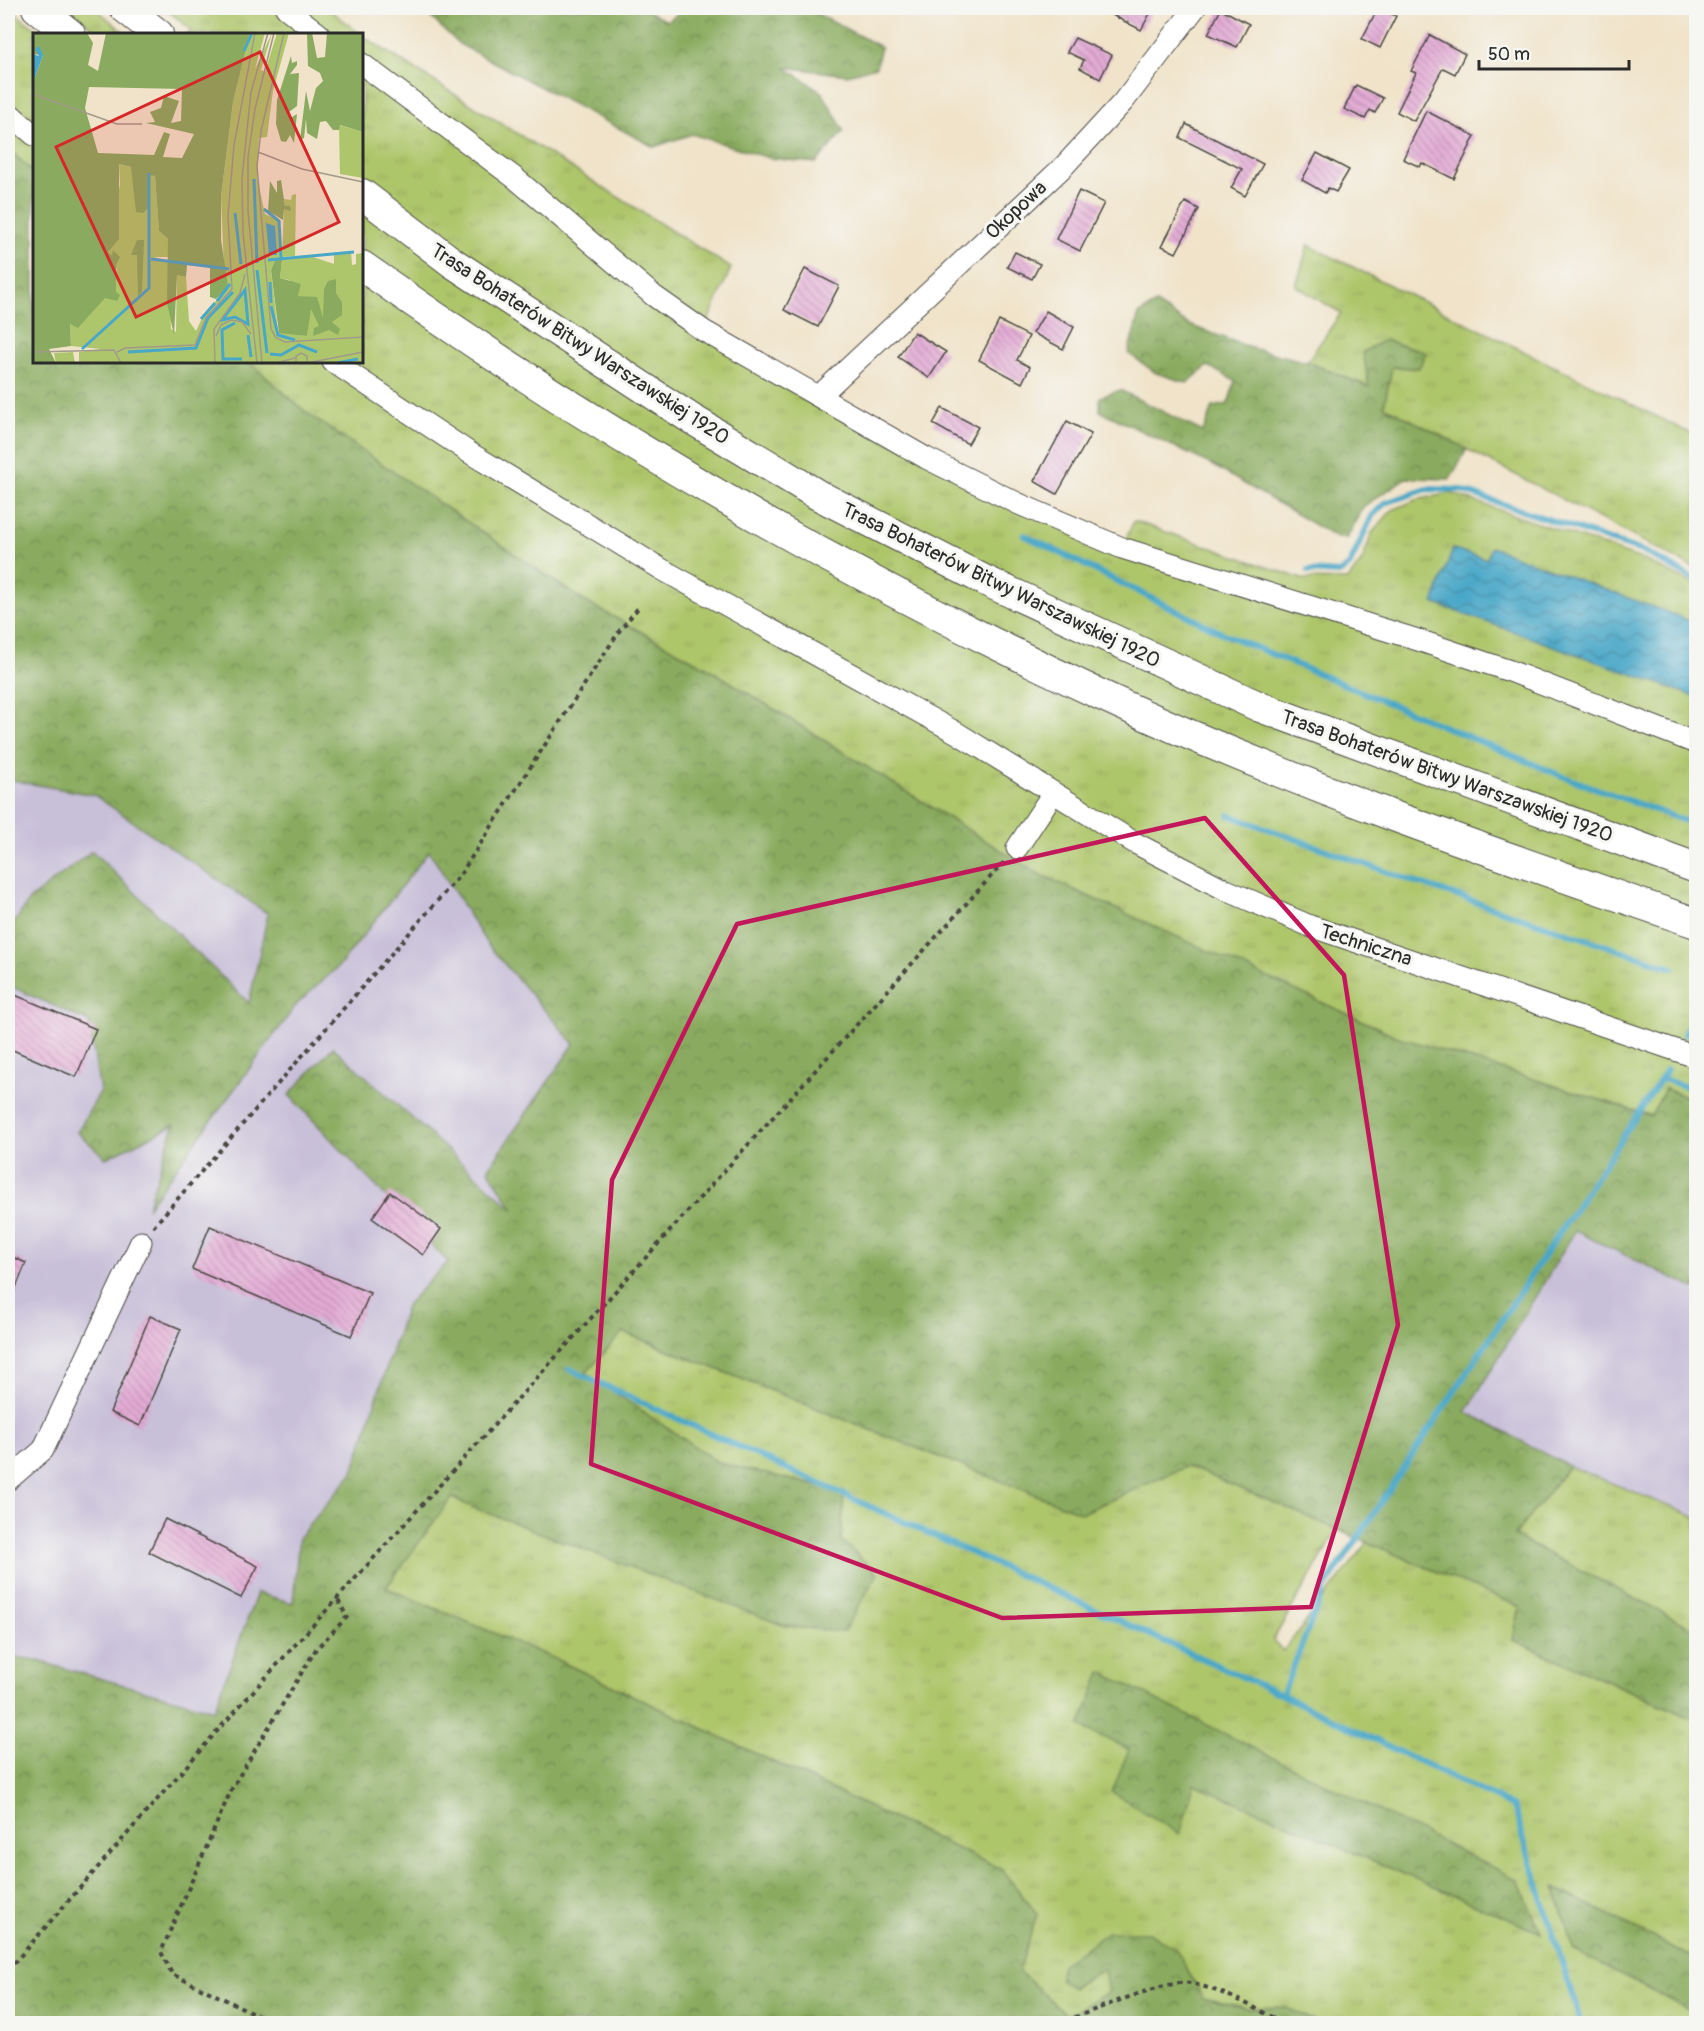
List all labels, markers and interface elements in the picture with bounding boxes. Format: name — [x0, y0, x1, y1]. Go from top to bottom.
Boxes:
inset map — [33, 33, 363, 363]
scale bar — [1479, 33, 1629, 71]
text: 50 m — [1488, 43, 1530, 66]
street label: Okopowa — [980, 175, 1052, 245]
street label: Trasa Bohaterów Bitwy Warszawskiej 1920 — [426, 238, 734, 450]
street label: Trasa Bohaterów Bitwy Warszawskiej 1920 — [838, 497, 1164, 673]
street label: Trasa Bohaterów Bitwy Warszawskiej 1920 — [1278, 704, 1616, 848]
street label: Techniczna — [1317, 918, 1415, 972]

